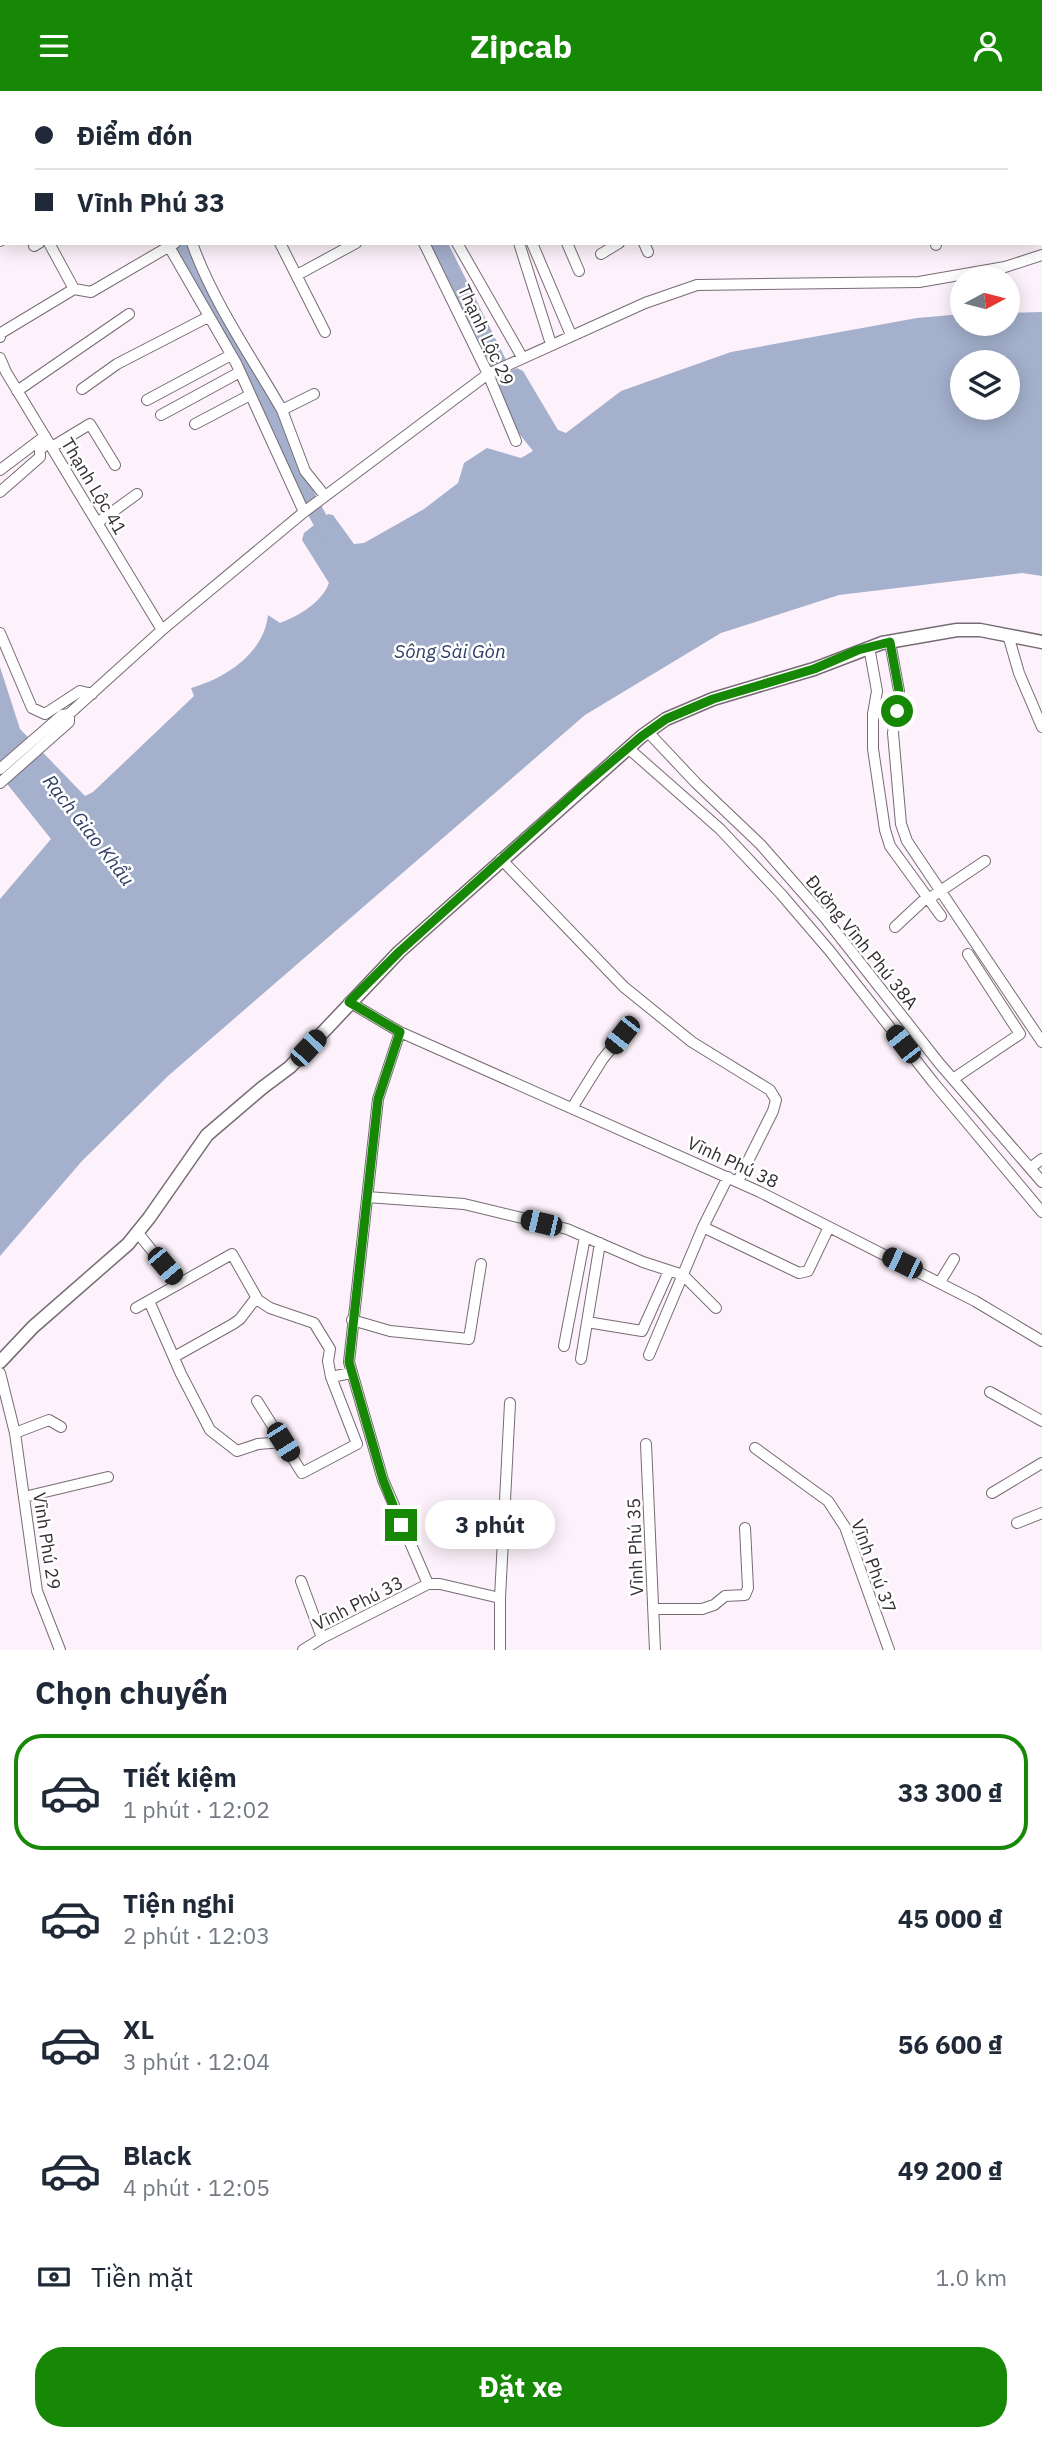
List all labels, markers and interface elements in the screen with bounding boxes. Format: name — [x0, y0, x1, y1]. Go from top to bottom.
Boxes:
text: Zipcab — [470, 25, 572, 67]
icon: menu — [35, 27, 73, 65]
icon: person — [969, 27, 1007, 65]
text: Điểm đón — [77, 118, 193, 152]
text: Vĩnh Phú 33 — [77, 185, 225, 219]
north arrow — [950, 266, 1020, 336]
map controls — [950, 266, 1020, 420]
street label: Thạnh Lộc 29 — [453, 281, 519, 389]
button: layers — [950, 350, 1020, 420]
street label: Thạnh Lộc 41 — [56, 434, 132, 538]
water label: Sông Sài Gòn — [394, 639, 506, 663]
route start — [881, 695, 913, 727]
water label: Rạch Giao Khẩu — [38, 770, 140, 890]
street label: Đường Vĩnh Phú 38A — [801, 870, 923, 1014]
car — [601, 1012, 644, 1058]
car — [882, 1021, 925, 1067]
car — [286, 1025, 331, 1071]
street label: Vĩnh Phú 38 — [684, 1131, 782, 1193]
car — [519, 1208, 564, 1238]
car — [144, 1243, 187, 1289]
car — [879, 1244, 926, 1282]
car — [263, 1419, 304, 1465]
street label: Vĩnh Phú 29 — [28, 1491, 66, 1591]
street label: Vĩnh Phú 35 — [622, 1498, 648, 1596]
callout: 3 phút — [426, 1501, 555, 1549]
route end — [385, 1509, 417, 1541]
text: 3 phút — [455, 1509, 525, 1539]
street label: Vĩnh Phú 37 — [846, 1516, 902, 1616]
street label: Vĩnh Phú 33 — [309, 1570, 407, 1636]
text: Chọn chuyến — [35, 1671, 228, 1713]
text: Tiết kiệm — [123, 1760, 237, 1794]
icon: car — [39, 1761, 102, 1824]
text: 33 300 ₫ — [898, 1775, 1003, 1809]
text: 1 phút · 12:02 — [123, 1794, 270, 1824]
text: Tiện nghi — [123, 1886, 235, 1920]
icon: car — [39, 1887, 102, 1950]
text: 45 000 ₫ — [898, 1901, 1003, 1935]
text: 2 phút · 12:03 — [123, 1920, 270, 1950]
text: XL — [123, 2012, 154, 2046]
icon: car — [39, 2013, 102, 2076]
text: 56 600 ₫ — [898, 2027, 1003, 2061]
text: 3 phút · 12:04 — [123, 2046, 270, 2076]
text: Black — [123, 2138, 191, 2172]
icon: car — [39, 2139, 102, 2202]
text: 49 200 ₫ — [898, 2153, 1003, 2187]
text: 4 phút · 12:05 — [123, 2172, 270, 2202]
icon: cash — [35, 2258, 73, 2296]
text: Tiền mặt — [91, 2260, 193, 2294]
text: 1.0 km — [936, 2262, 1007, 2292]
button: Đặt xe — [35, 2347, 1007, 2427]

